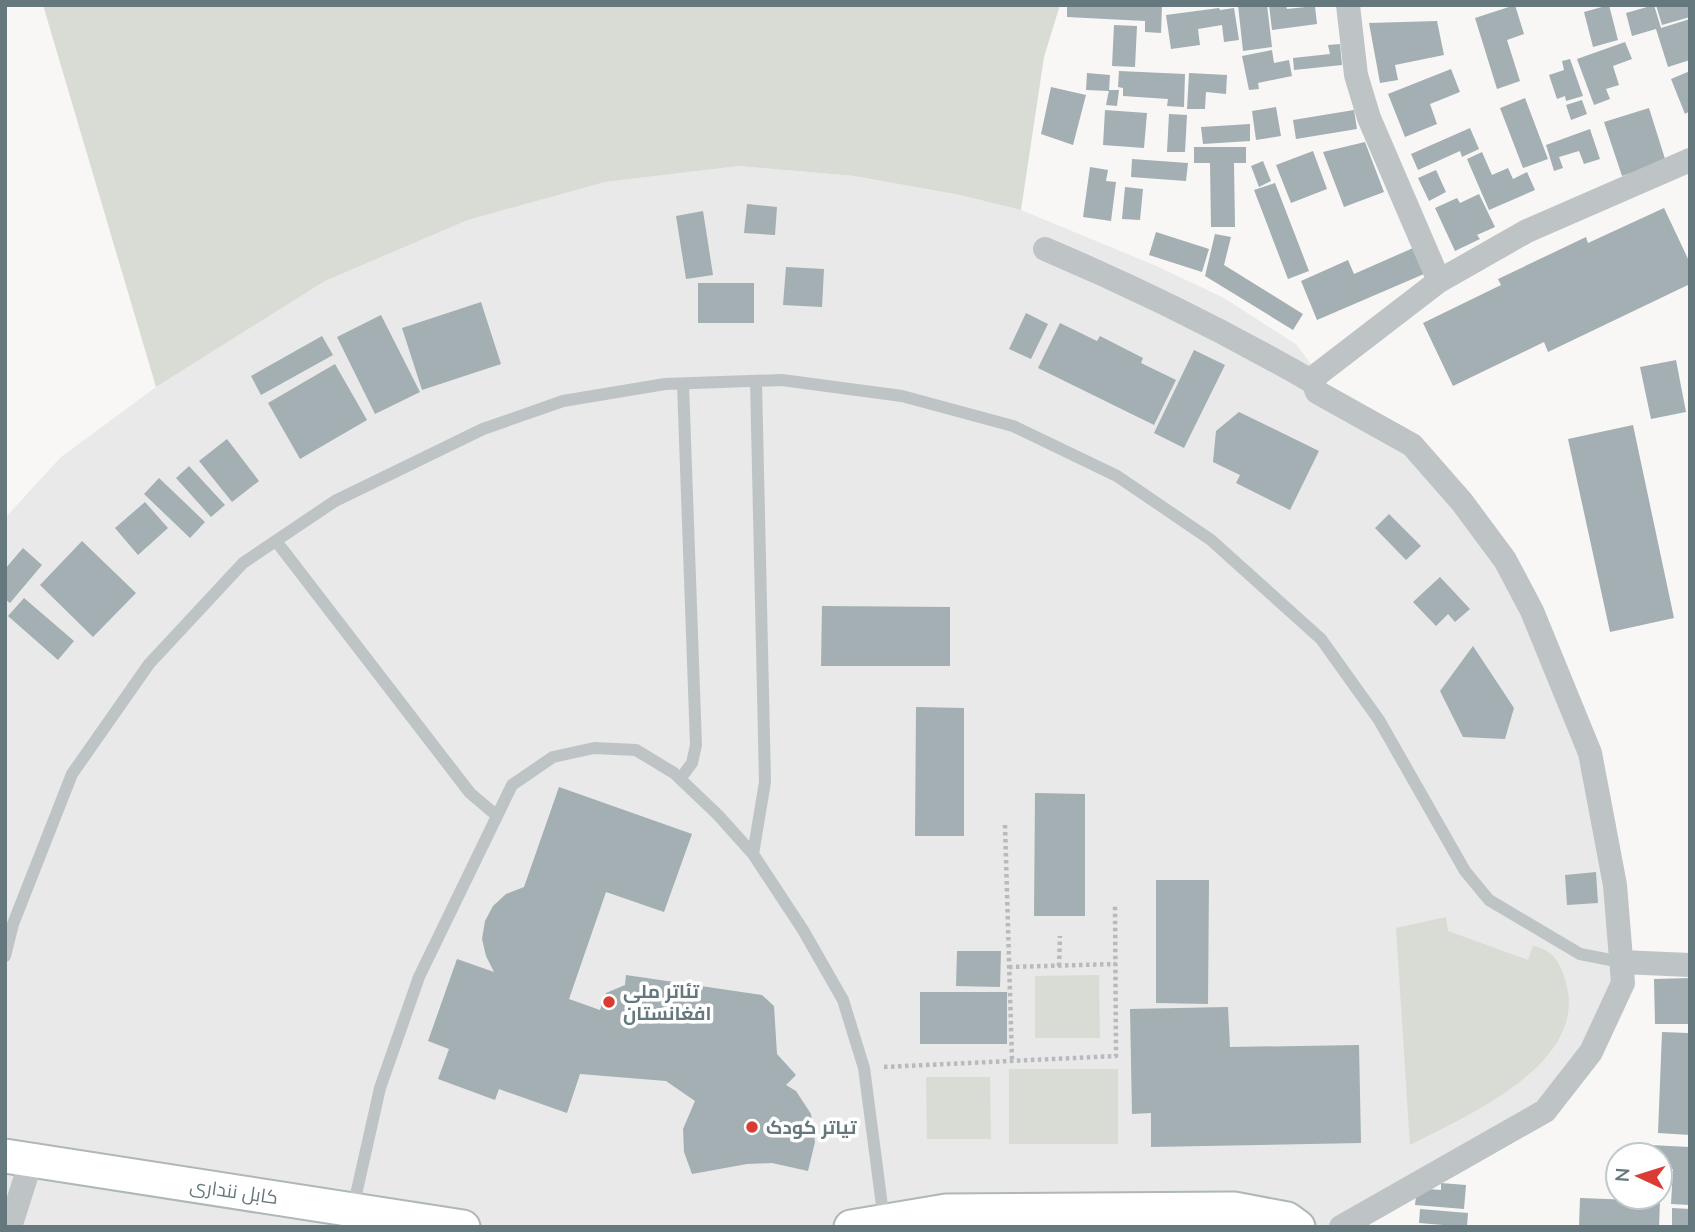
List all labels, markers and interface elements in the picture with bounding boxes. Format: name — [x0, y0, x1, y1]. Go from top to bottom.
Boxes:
place label: تئاتر ملی افغانستان — [623, 979, 712, 1025]
marker: تئاتر ملی افغانستان — [601, 994, 617, 1010]
place label: تیاتر کودک — [766, 1115, 858, 1139]
marker: تیاتر کودک — [744, 1119, 760, 1135]
north arrow — [1604, 1141, 1674, 1211]
text: N — [1610, 1167, 1635, 1183]
street label: کابل ننداری — [188, 1173, 280, 1209]

